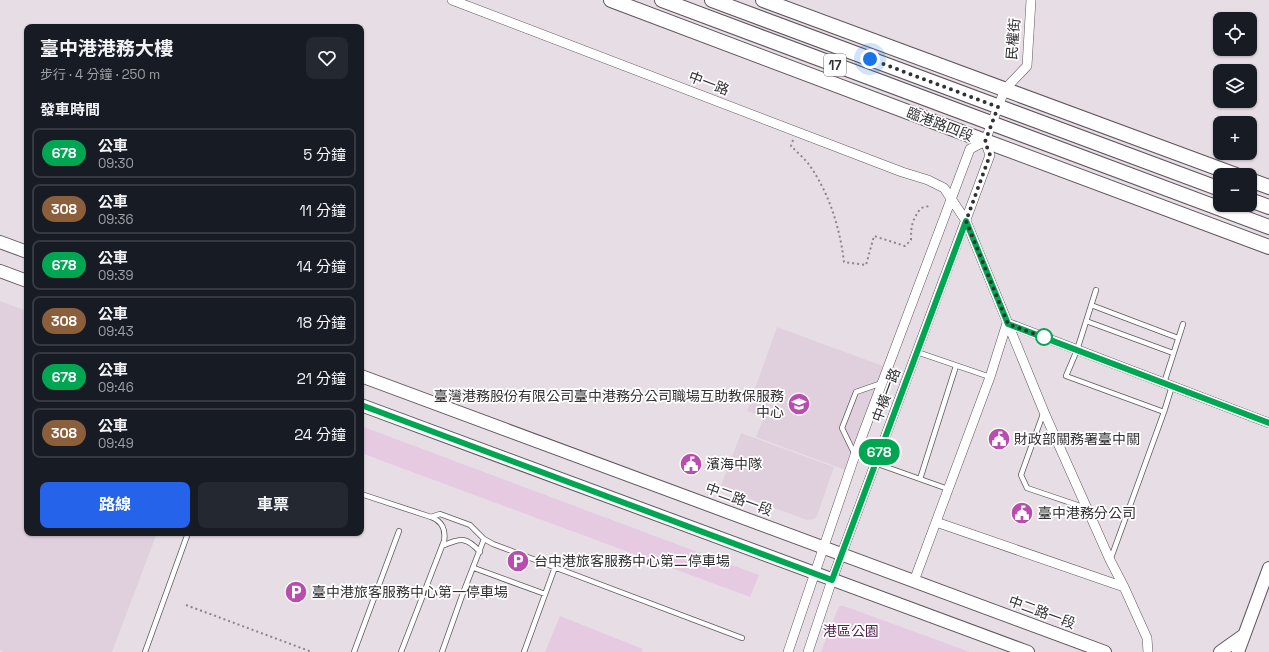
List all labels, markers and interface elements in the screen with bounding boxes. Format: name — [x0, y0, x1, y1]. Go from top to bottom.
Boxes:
map controls — [1213, 12, 1257, 212]
button: locate — [1213, 12, 1257, 56]
street label: 民權街 — [1002, 17, 1024, 61]
text: 臺中港港務大樓 — [40, 36, 173, 61]
button: heart — [306, 37, 348, 79]
your location — [860, 49, 880, 69]
road number: 17 — [824, 54, 846, 76]
button: layers — [1213, 64, 1257, 108]
text: 步行 · 4 分鐘 · 250 m — [40, 66, 160, 83]
street label: 中一路 — [686, 67, 732, 99]
text: 發車時間 — [40, 100, 100, 119]
street label: 臨港路四段 — [904, 103, 976, 145]
button: + — [1213, 116, 1257, 160]
text: 公車 — [98, 136, 128, 155]
text: 678 — [52, 144, 76, 162]
text: 5 分鐘 — [303, 145, 346, 164]
text: 09:30 — [98, 155, 134, 172]
button: − — [1213, 168, 1257, 212]
text: 公車 — [98, 192, 128, 211]
text: 308 — [51, 200, 77, 218]
text: 11 分鐘 — [300, 201, 346, 220]
text: 09:36 — [98, 211, 133, 228]
text: 公車 — [98, 248, 128, 267]
text: 678 — [52, 256, 76, 274]
text: 14 分鐘 — [296, 257, 346, 276]
text: 09:39 — [98, 267, 133, 284]
text: 公車 — [98, 304, 128, 323]
text: 308 — [51, 312, 77, 330]
text: 18 分鐘 — [297, 313, 346, 332]
text: 09:43 — [98, 323, 134, 340]
unlabelled marker — [1035, 328, 1053, 346]
text: 公車 — [98, 360, 128, 379]
street label: 中橫一路 — [868, 366, 904, 424]
text: 678 — [52, 368, 76, 386]
text: 21 分鐘 — [297, 369, 346, 388]
text: 09:46 — [98, 379, 134, 396]
place label: 臺灣港務股份有限公司臺中港務分公司職場互助教保服務 中心 — [434, 387, 784, 421]
school or university icon: 臺灣港務股份有限公司臺中港務分公司職場互助教保服務 中心 — [786, 391, 812, 417]
text: 公車 — [98, 416, 128, 435]
text: 308 — [51, 424, 77, 442]
text: 24 分鐘 — [294, 425, 346, 444]
public building icon: 財政部關務署臺中關 — [986, 426, 1012, 452]
place label: 財政部關務署臺中關 — [1014, 430, 1140, 448]
text: 09:49 — [98, 435, 134, 452]
line badge: 678 — [856, 439, 902, 465]
text: 678 — [867, 443, 891, 461]
public building icon: 濱海中隊 — [678, 451, 704, 477]
place label: 濱海中隊 — [706, 455, 762, 473]
street label: 中二路一段 — [703, 479, 775, 519]
button: 路線 — [40, 482, 190, 528]
button: 車票 — [198, 482, 348, 528]
public building icon: 臺中港務分公司 — [1009, 500, 1035, 526]
place label: 臺中港務分公司 — [1038, 504, 1136, 522]
parking icon: 台中港旅客服務中心第二停車場 — [505, 548, 531, 574]
place label: 台中港旅客服務中心第二停車場 — [534, 552, 730, 570]
parking icon: 臺中港旅客服務中心第一停車場 — [283, 579, 309, 605]
place label: 臺中港旅客服務中心第一停車場 — [312, 583, 508, 601]
street label: 中二路一段 — [1006, 592, 1078, 632]
park label: 港區公園 — [823, 622, 879, 640]

